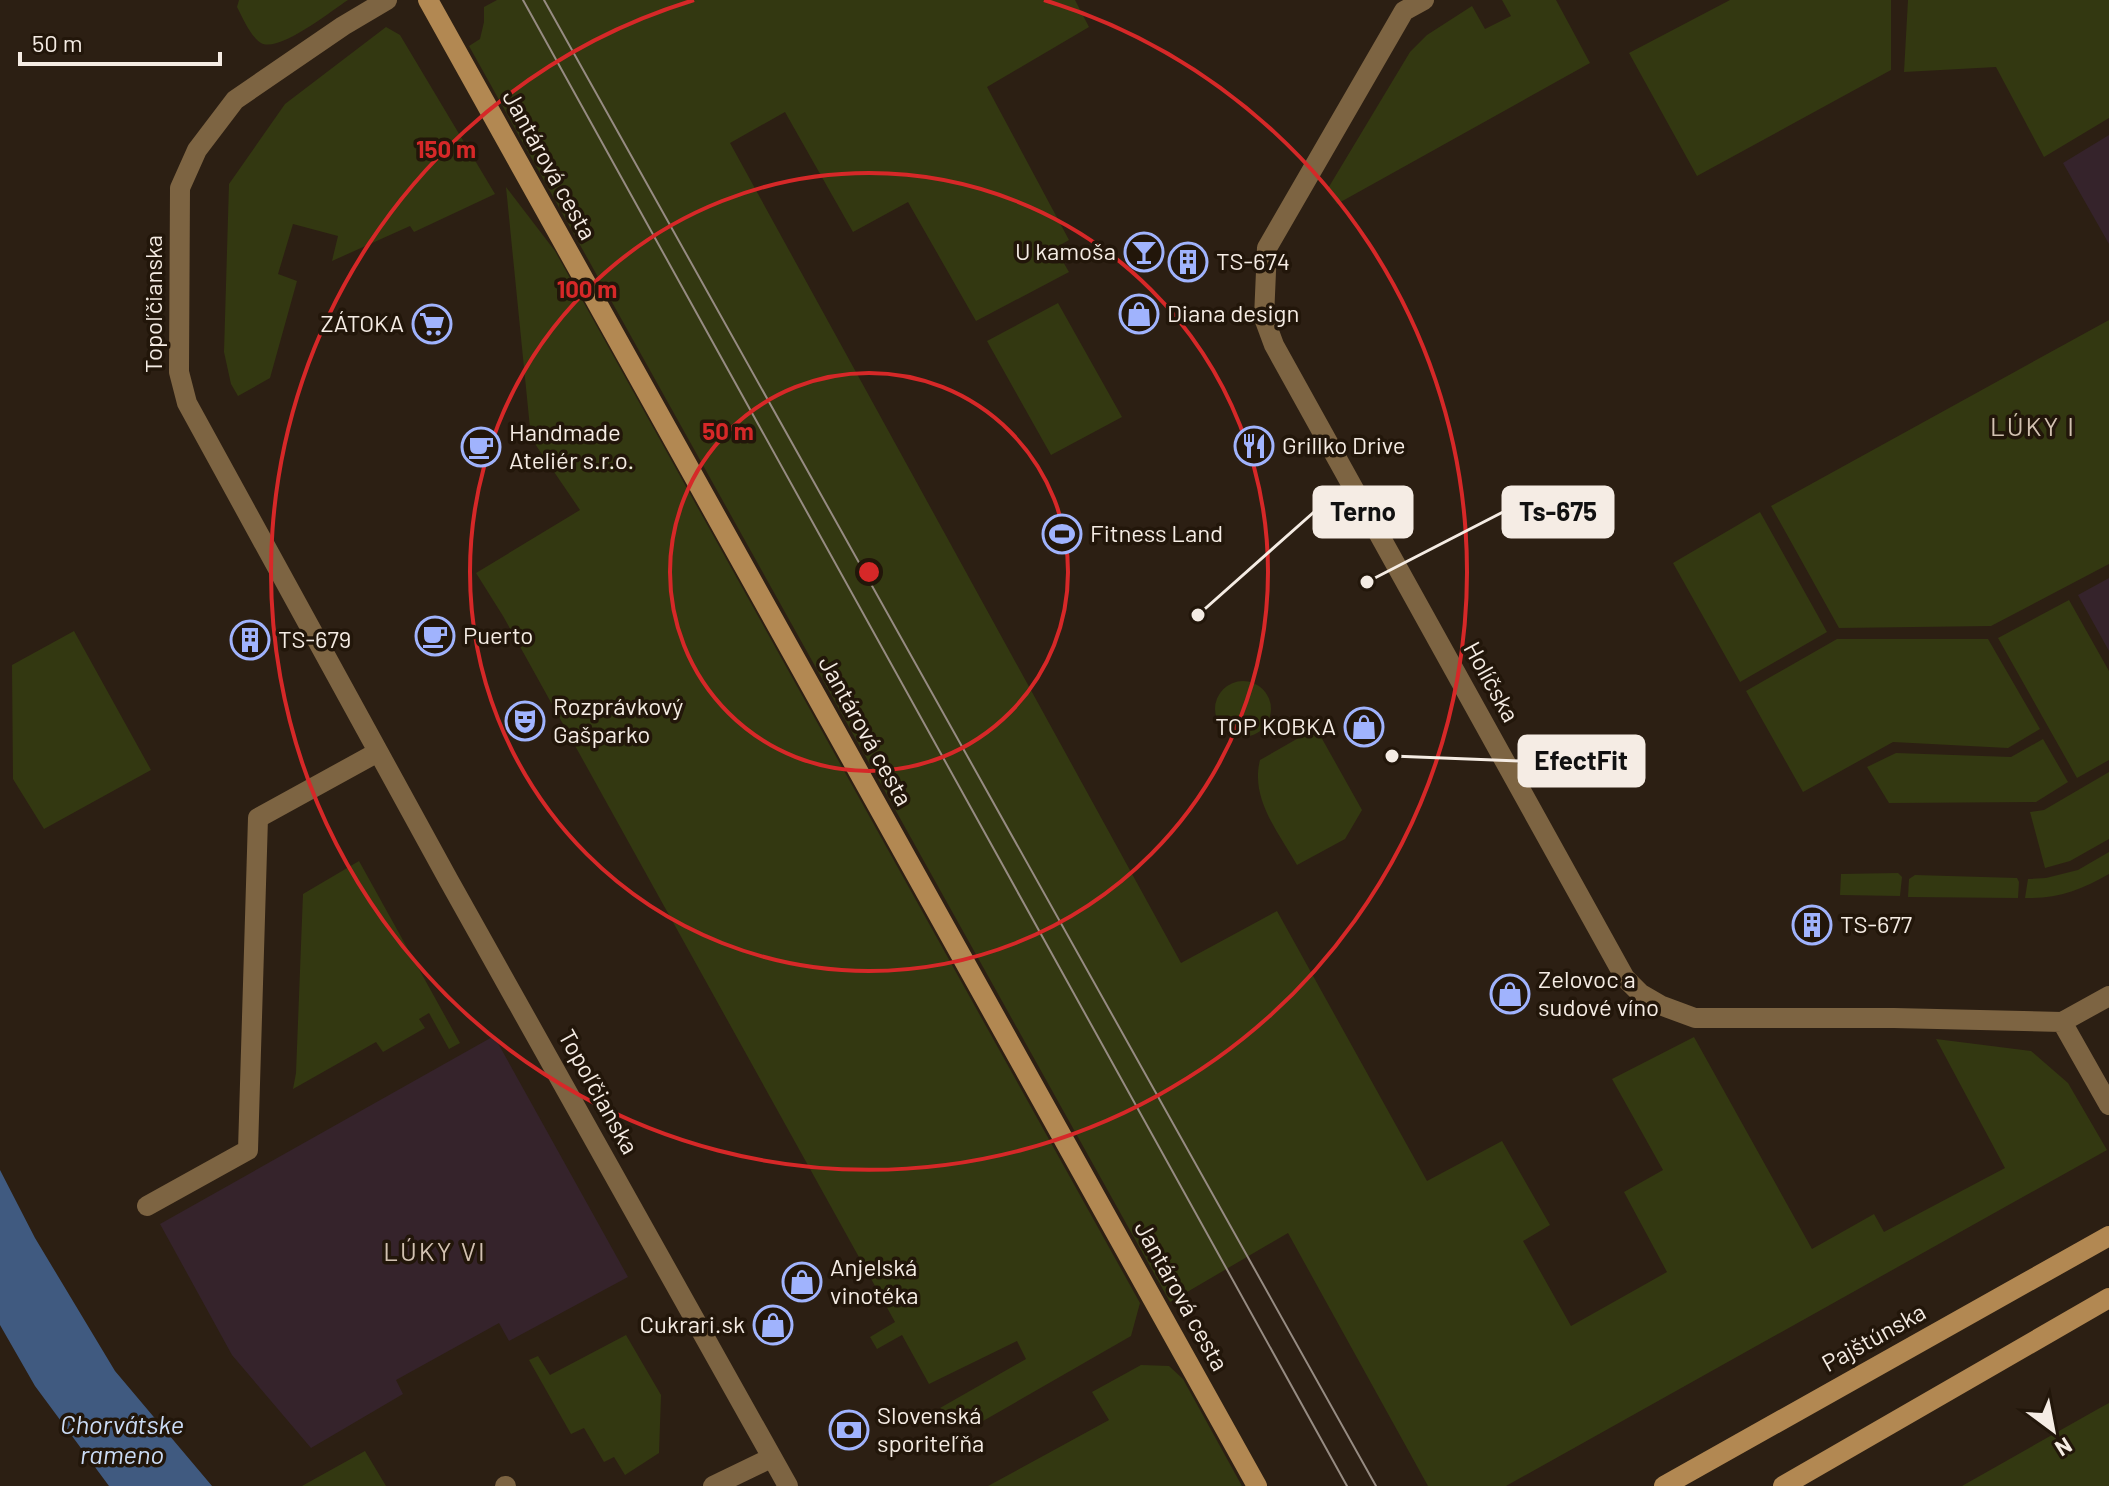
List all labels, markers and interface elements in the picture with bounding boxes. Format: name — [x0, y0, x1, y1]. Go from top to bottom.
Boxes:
scale bar — [20, 16, 220, 66]
text: 50 m — [32, 28, 83, 57]
street label: Jantárová cesta — [497, 84, 603, 244]
text: 150 m — [416, 134, 476, 163]
bar icon: U kamoša — [1123, 231, 1165, 273]
street label: Topoľčianska — [138, 235, 167, 373]
place label: U kamoša — [1015, 236, 1116, 265]
building icon: TS-674 — [1167, 241, 1209, 283]
place label: TS-674 — [1216, 246, 1290, 275]
text: 100 m — [557, 274, 617, 303]
shop icon: Diana design — [1118, 293, 1160, 335]
place label: Diana design — [1167, 298, 1299, 327]
supermarket icon: ZÁTOKA — [411, 303, 453, 345]
place label: ZÁTOKA — [321, 308, 404, 337]
district label: LÚKY I — [1990, 410, 2076, 441]
text: 50 m — [702, 416, 754, 445]
place label: Handmade Ateliér s.r.o. — [509, 417, 634, 474]
restaurant icon: Grillko Drive — [1233, 425, 1275, 467]
cafe icon: Handmade Ateliér s.r.o. — [460, 426, 502, 468]
place label: Grillko Drive — [1282, 430, 1406, 459]
callout: Terno — [1314, 487, 1412, 537]
callout: Ts-675 — [1503, 487, 1613, 537]
text: Terno — [1330, 495, 1396, 526]
text: Ts-675 — [1519, 495, 1597, 526]
sports icon: Fitness Land — [1041, 513, 1083, 555]
place label: Fitness Land — [1090, 518, 1223, 547]
centre of rings — [855, 558, 883, 586]
cafe icon: Puerto — [414, 615, 456, 657]
building icon: TS-679 — [229, 619, 271, 661]
place label: Puerto — [463, 620, 533, 649]
place label: TS-679 — [278, 624, 351, 653]
street label: Holíčska — [1458, 636, 1526, 727]
street label: Jantárová cesta — [813, 650, 919, 810]
place label: Rozprávkový Gašparko — [553, 691, 683, 748]
theatre icon: Rozprávkový Gašparko — [504, 700, 546, 742]
shop icon: TOP KOBKA — [1343, 706, 1385, 748]
place label: TOP KOBKA — [1215, 711, 1336, 740]
callout: EfectFit — [1519, 736, 1644, 786]
text: EfectFit — [1534, 744, 1628, 775]
building icon: TS-677 — [1791, 904, 1833, 946]
place label: TS-677 — [1840, 909, 1912, 938]
place label: Zelovoc a sudové víno — [1538, 964, 1659, 1021]
shop icon: Zelovoc a sudové víno — [1489, 973, 1531, 1015]
street label: Topoľčianska — [553, 1024, 645, 1159]
street label: Jantárová cesta — [1129, 1215, 1235, 1375]
district label: LÚKY VI — [383, 1235, 487, 1266]
place label: Anjelská vinotéka — [830, 1252, 918, 1309]
shop icon: Anjelská vinotéka — [781, 1261, 823, 1303]
street label: Pajštúnska — [1816, 1296, 1930, 1377]
shop icon: Cukrari.sk — [752, 1304, 794, 1346]
place label: Cukrari.sk — [639, 1309, 745, 1338]
north arrow — [2013, 1390, 2093, 1470]
place label: Slovenská sporiteľňa — [877, 1400, 984, 1457]
water label: Chorvátske rameno — [60, 1408, 184, 1469]
bank icon: Slovenská sporiteľňa — [828, 1409, 870, 1451]
text: N — [2051, 1433, 2077, 1463]

